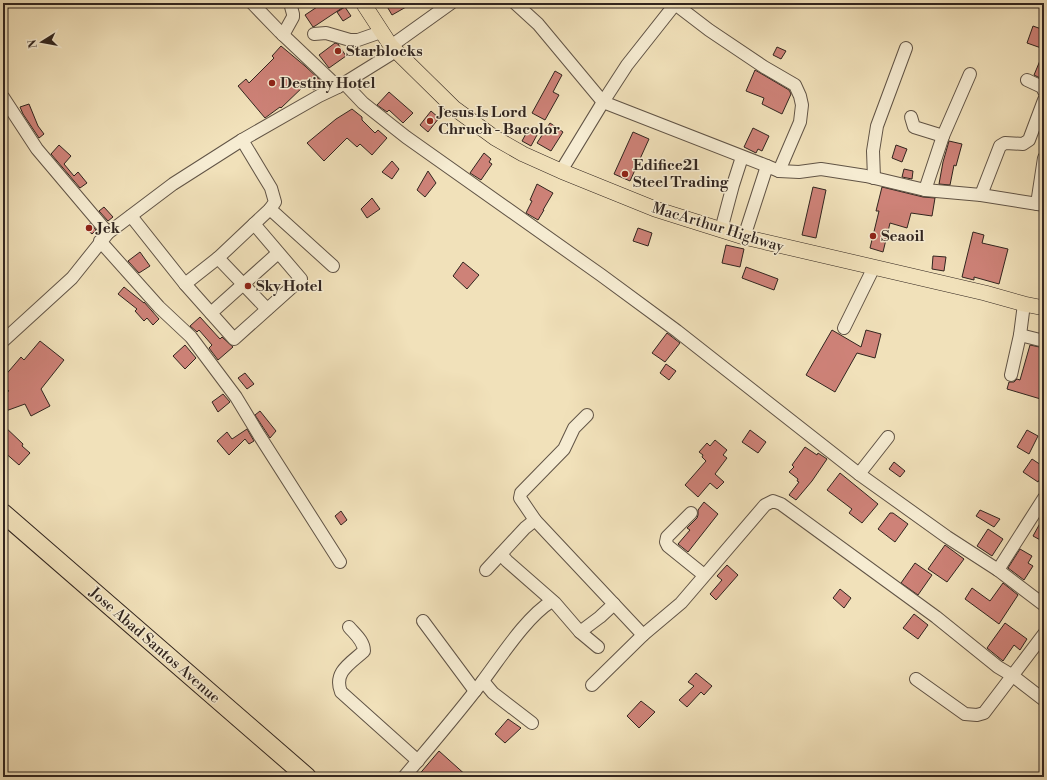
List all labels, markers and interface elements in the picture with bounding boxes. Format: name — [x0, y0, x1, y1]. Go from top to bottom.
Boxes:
north arrow — [22, 22, 62, 62]
text: N — [25, 38, 41, 49]
place label: Starblocks — [346, 42, 423, 61]
marker: Starblocks — [333, 46, 343, 56]
place label: Destiny Hotel — [280, 74, 375, 93]
marker: Destiny Hotel — [267, 78, 277, 88]
place label: Jesus Is Lord Chruch - Bacolor — [436, 103, 561, 139]
marker: Jesus Is Lord Chruch - Bacolor — [425, 116, 435, 126]
place label: Edifice21 Steel Trading — [633, 156, 729, 192]
marker: Edifice21 Steel Trading — [620, 169, 630, 179]
street label: MacArthur Highway — [650, 198, 787, 257]
place label: Jek — [95, 219, 121, 238]
marker: Jek — [84, 223, 94, 233]
place label: Seaoil — [881, 227, 924, 246]
marker: Seaoil — [868, 231, 878, 241]
place label: Sky Hotel — [256, 277, 323, 296]
marker: Sky Hotel — [243, 281, 253, 291]
street label: Jose Abad Santos Avenue — [84, 583, 224, 708]

